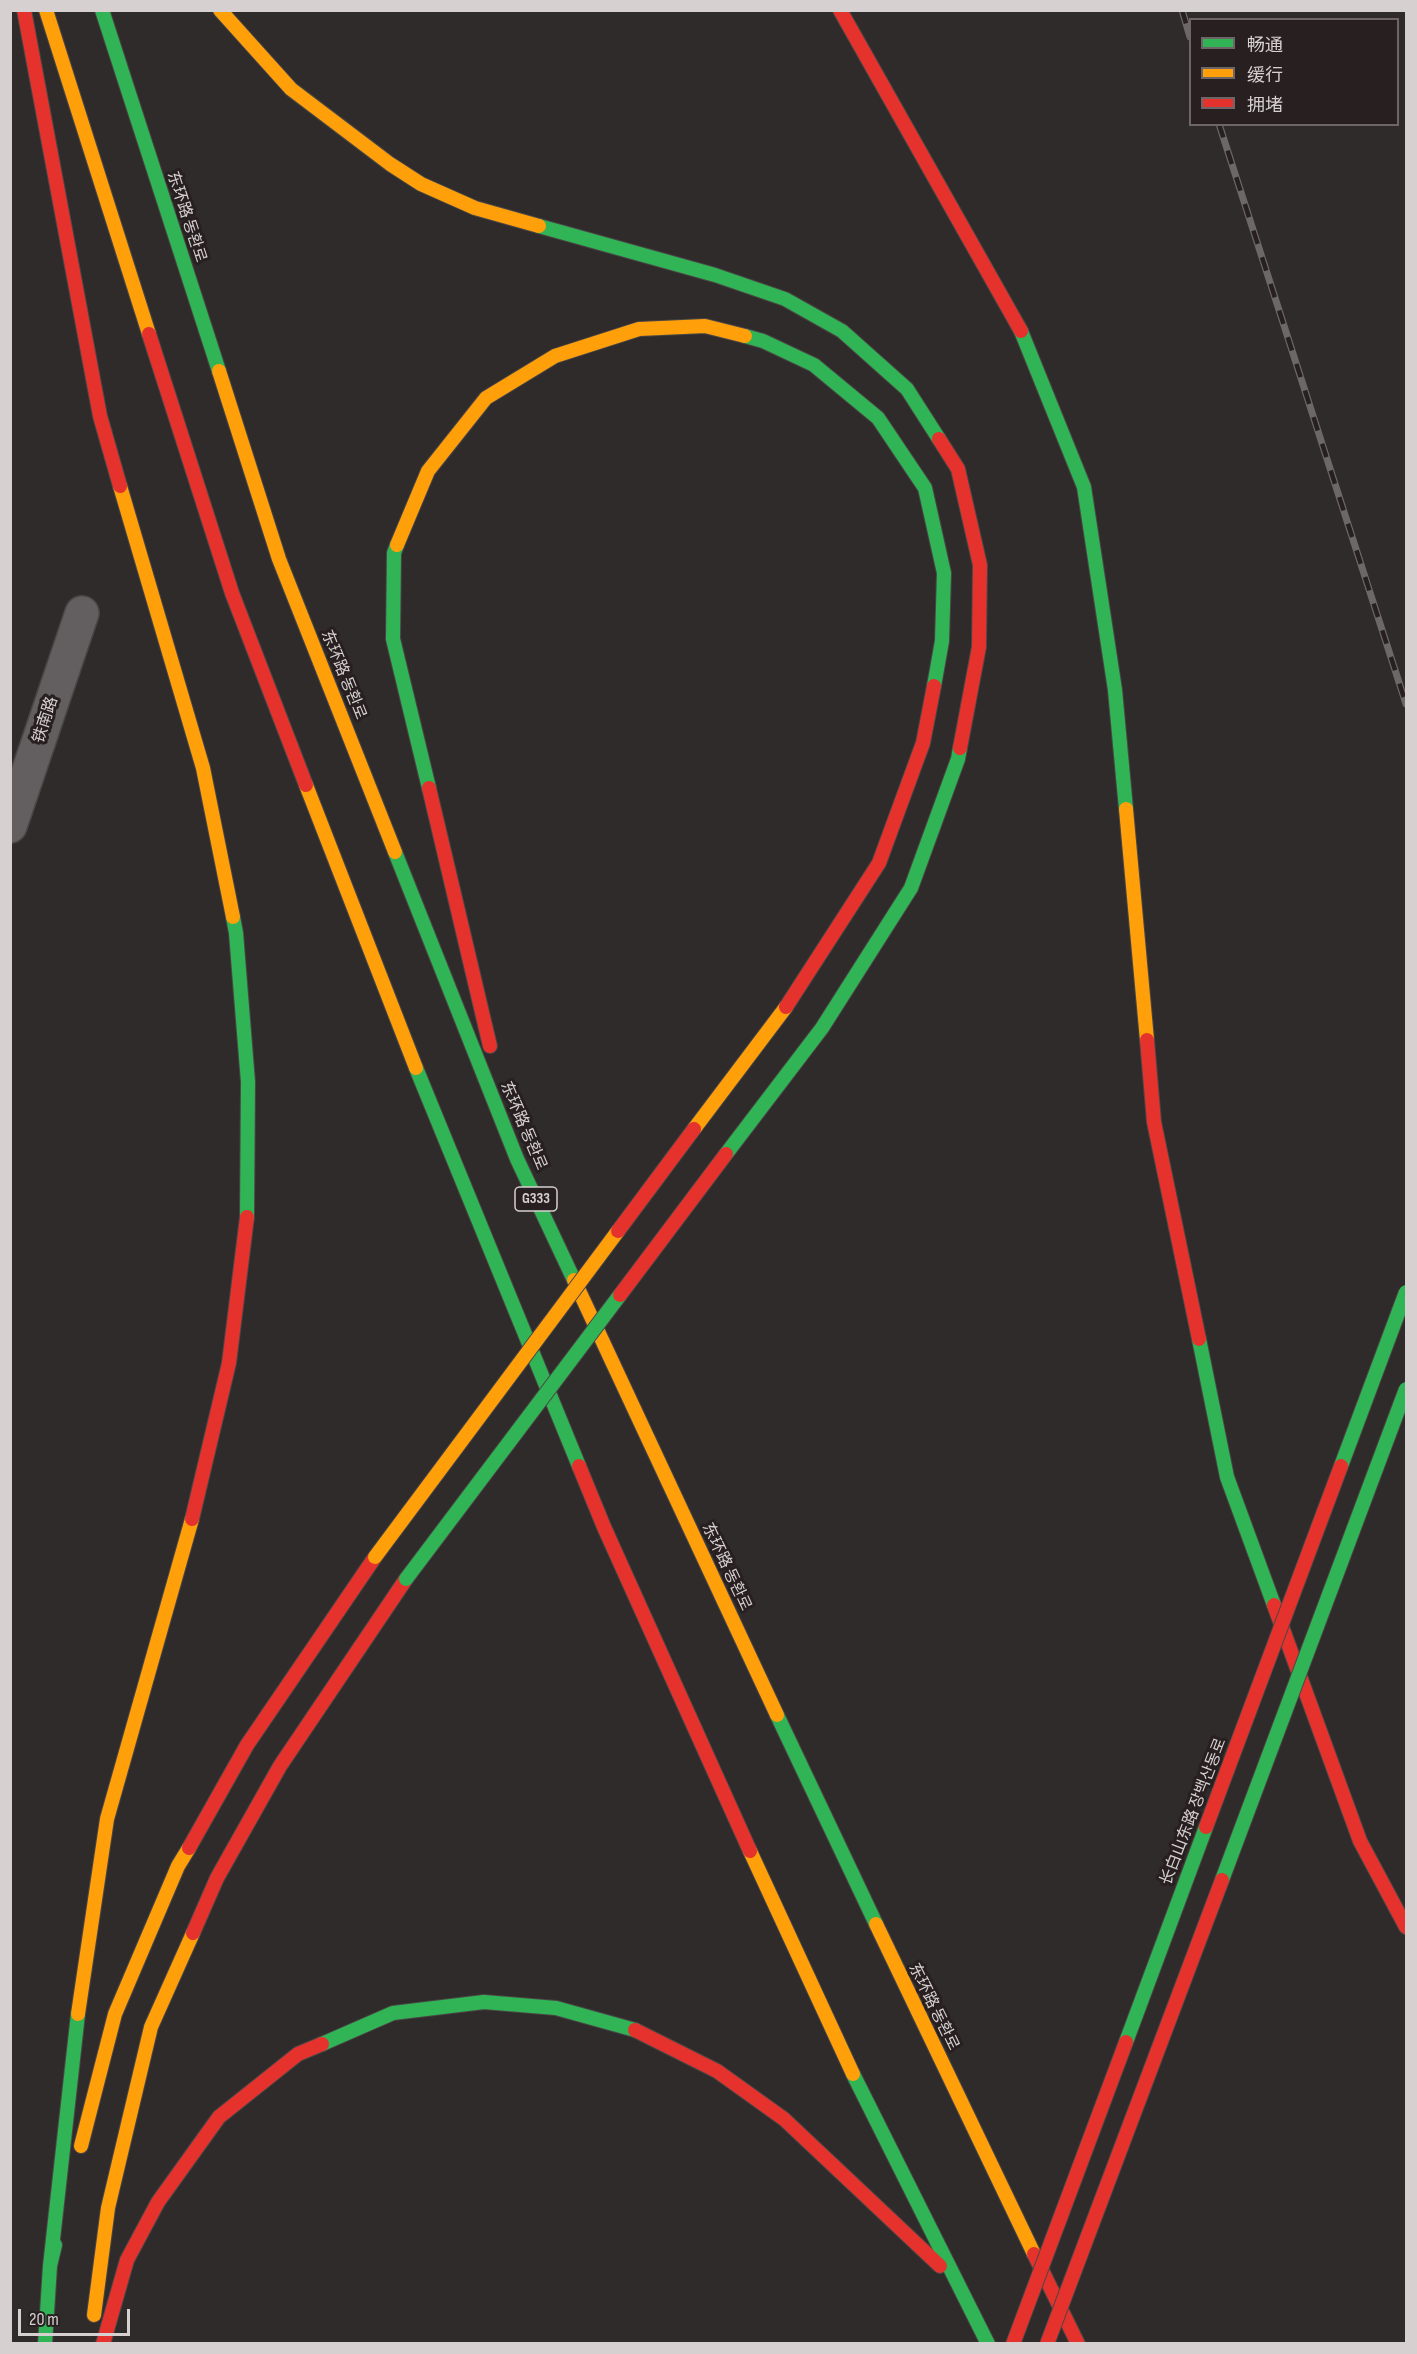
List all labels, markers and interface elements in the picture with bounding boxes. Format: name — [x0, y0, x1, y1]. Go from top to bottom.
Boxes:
legend — [1189, 18, 1399, 126]
text: 畅通 — [1247, 35, 1283, 56]
text: 缓行 — [1247, 65, 1283, 86]
text: 拥堵 — [1247, 95, 1283, 116]
street label: 东环路 동환로 — [162, 169, 210, 265]
street label: 东环路 동환로 — [316, 627, 370, 723]
street label: 铁南路 — [29, 694, 63, 746]
street label: 东环路 동환로 — [496, 1079, 550, 1173]
road number: G333 — [515, 1187, 557, 1211]
street label: 东环路 동환로 — [697, 1520, 755, 1614]
street label: 长白山东路 장백산동로 — [1157, 1736, 1231, 1888]
street label: 东环路 동환로 — [904, 1960, 962, 2054]
scale bar — [21, 2297, 134, 2335]
text: 20 m — [29, 2309, 59, 2330]

